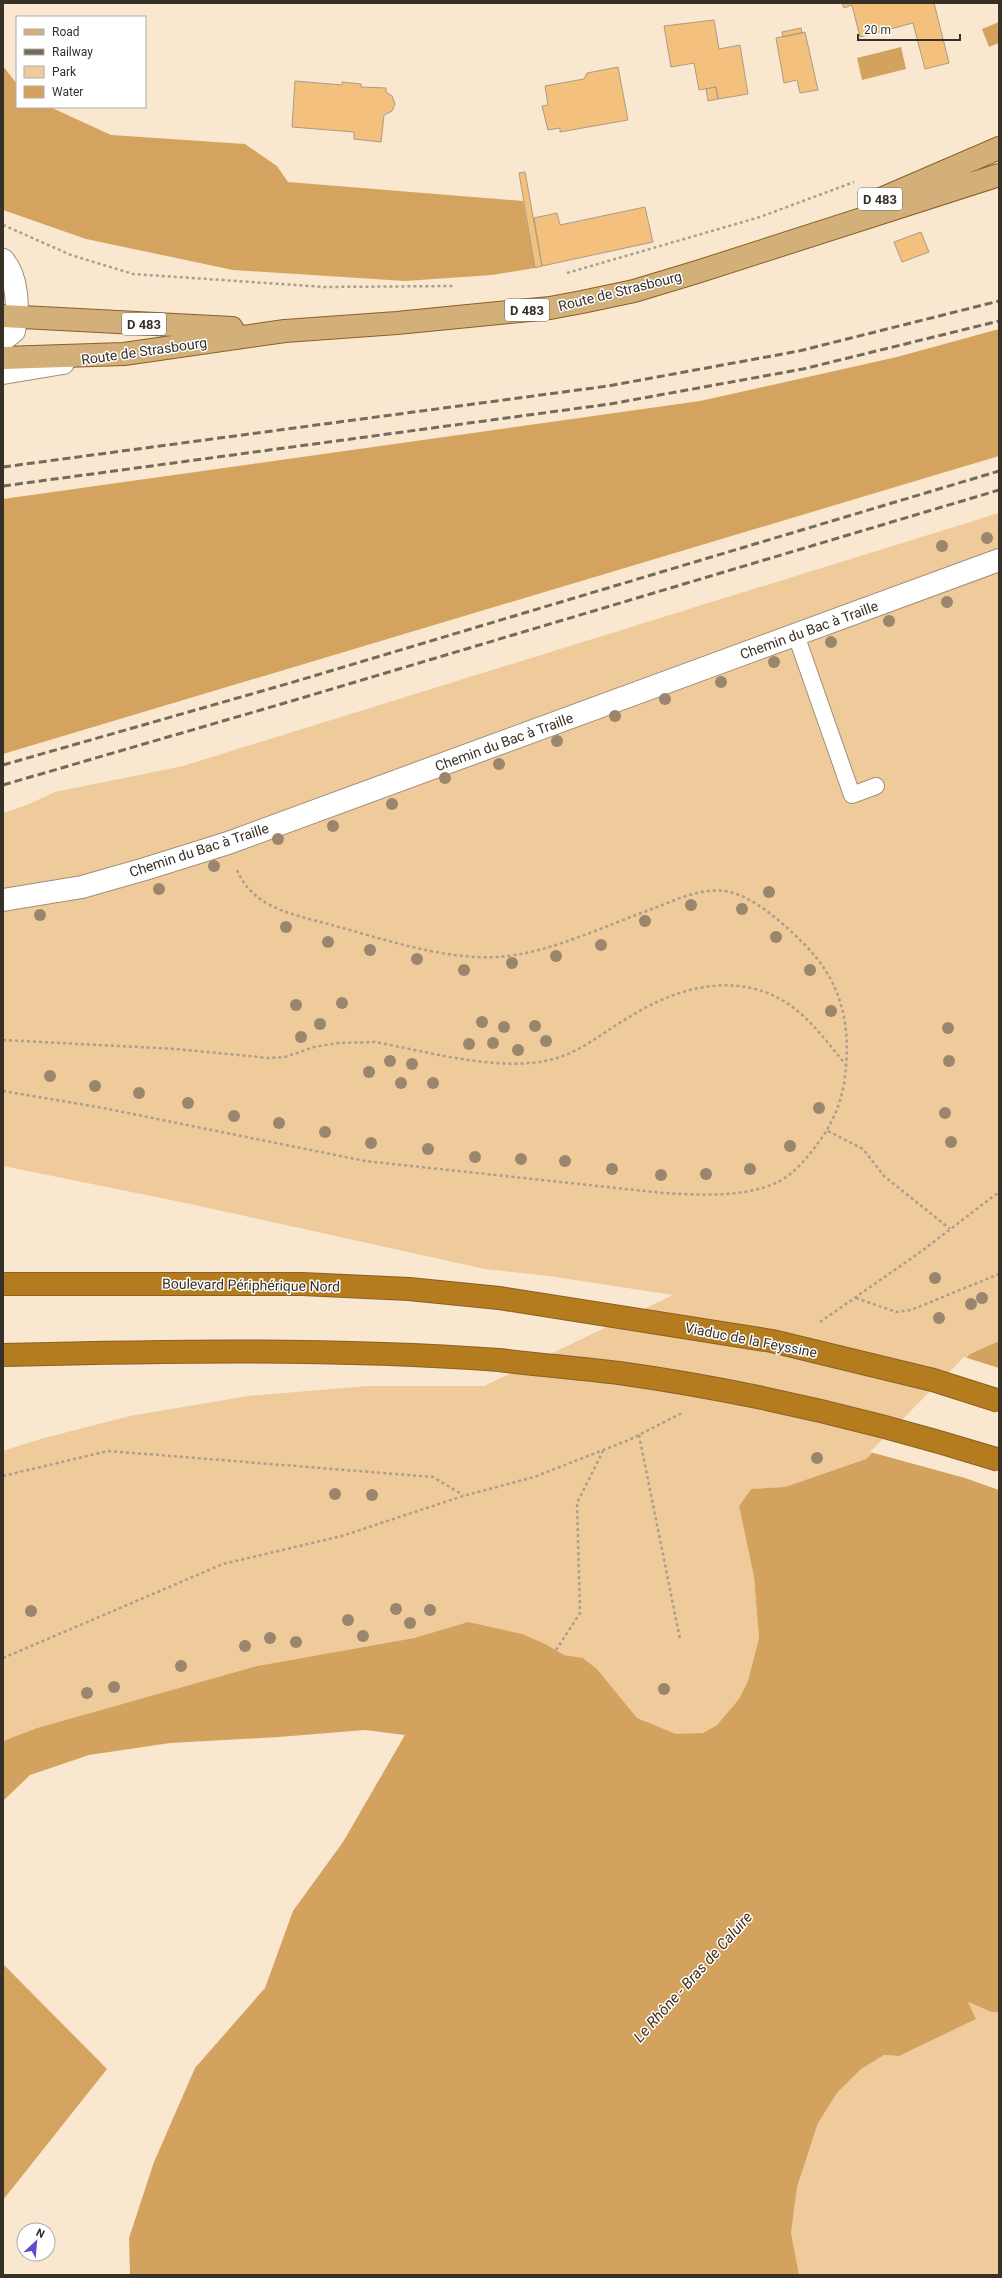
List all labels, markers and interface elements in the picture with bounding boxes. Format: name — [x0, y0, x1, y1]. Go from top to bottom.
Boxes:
legend — [16, 16, 146, 108]
scale bar — [858, 16, 960, 42]
text: 20 m — [864, 23, 891, 37]
text: Road — [52, 25, 80, 39]
text: Railway — [52, 45, 93, 59]
text: Park — [52, 65, 77, 79]
text: Water — [52, 85, 83, 99]
road number: D 483 — [858, 188, 902, 210]
street label: Route de Strasbourg — [557, 268, 683, 314]
road number: D 483 — [505, 299, 549, 321]
road number: D 483 — [122, 313, 166, 335]
street label: Route de Strasbourg — [80, 334, 208, 368]
street label: Chemin du Bac à Traille — [738, 598, 880, 662]
street label: Chemin du Bac à Traille — [433, 710, 575, 774]
street label: Chemin du Bac à Traille — [127, 820, 271, 880]
street label: Boulevard Périphérique Nord — [162, 1275, 340, 1295]
street label: Viaduc de la Feyssine — [684, 1319, 818, 1361]
water label: Le Rhône - Bras de Caluire — [630, 1908, 756, 2046]
north arrow — [16, 2222, 56, 2262]
text: N — [34, 2226, 47, 2241]

